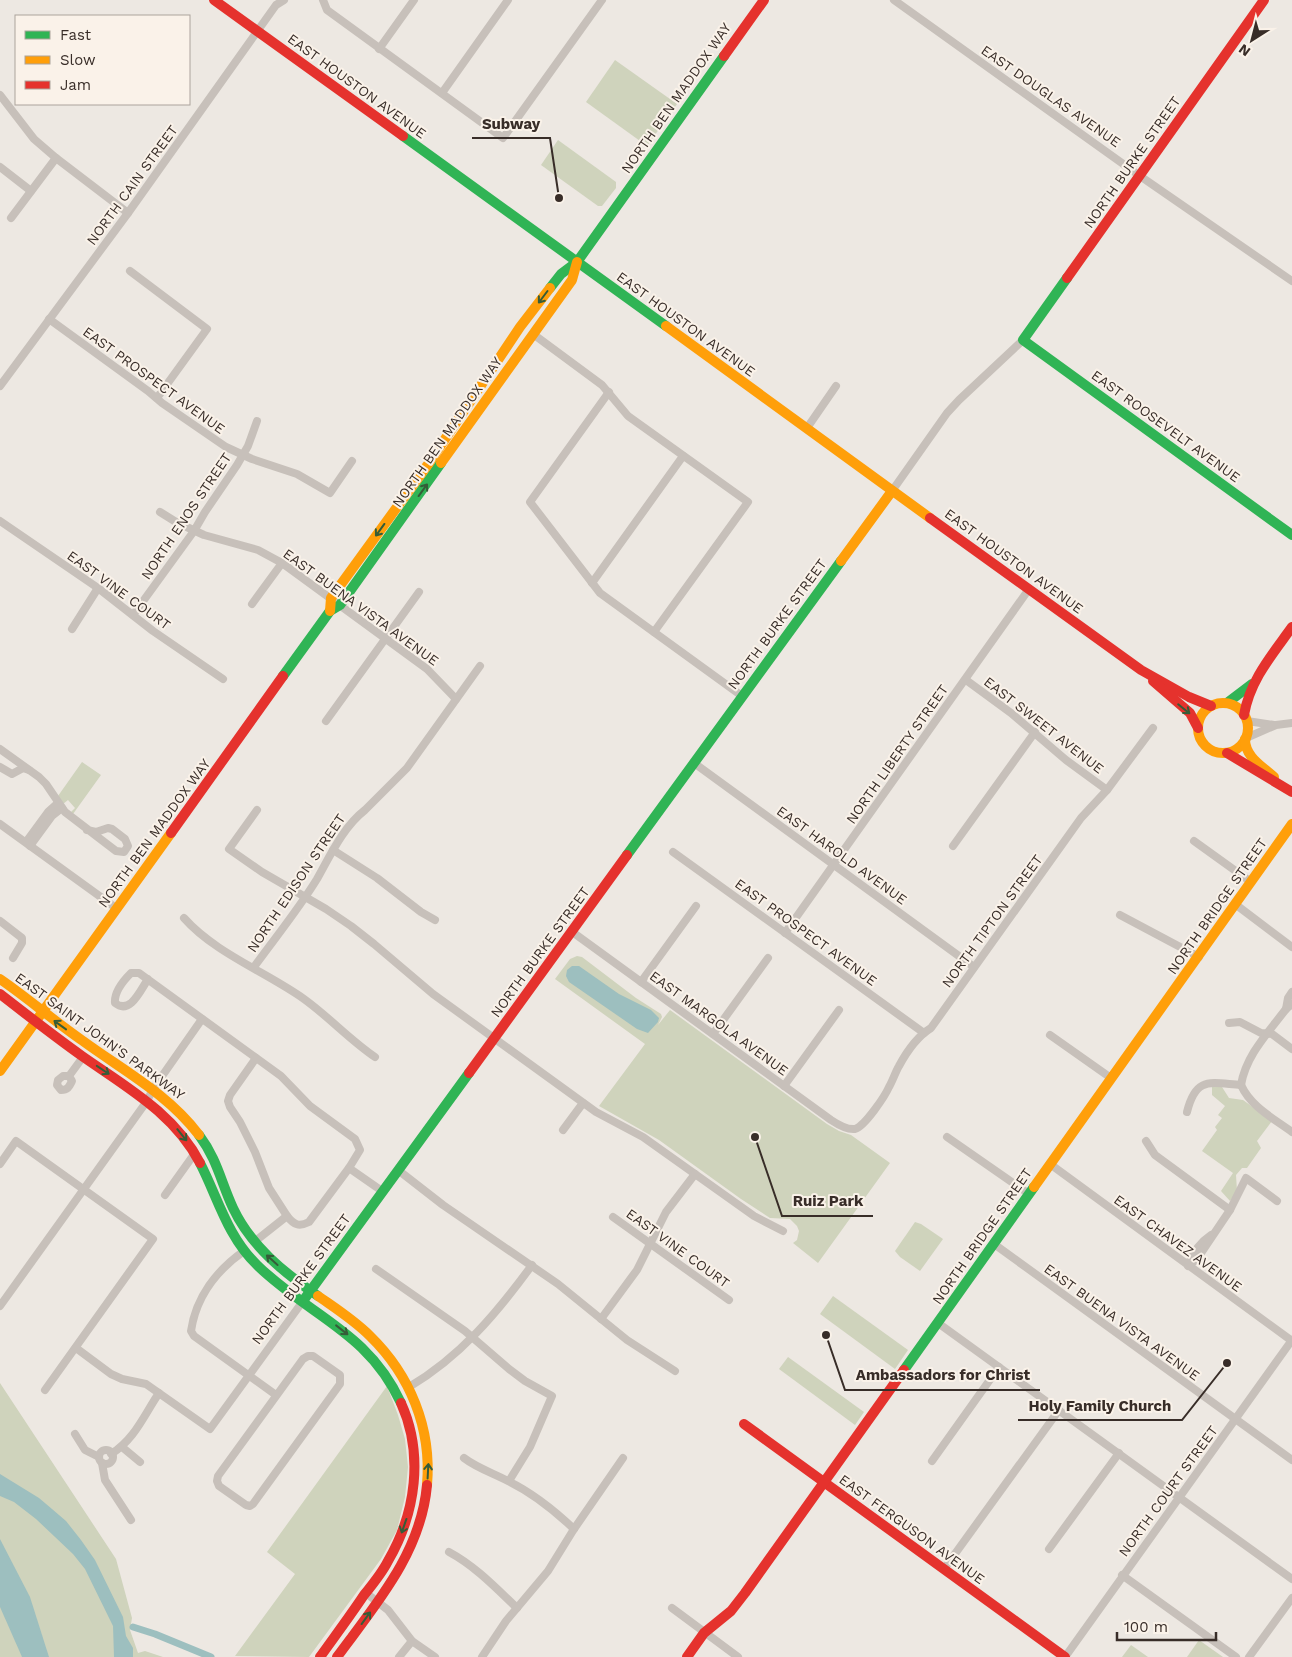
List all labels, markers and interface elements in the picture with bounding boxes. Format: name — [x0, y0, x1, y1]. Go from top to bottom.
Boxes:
legend — [15, 15, 190, 105]
north arrow — [1227, 15, 1277, 65]
street label: NORTH BEN MADDOX WAY — [618, 20, 734, 176]
text: Fast — [60, 26, 92, 44]
street label: EAST HOUSTON AVENUE — [285, 30, 429, 142]
text: N — [1235, 41, 1253, 60]
street label: EAST DOUGLAS AVENUE — [978, 42, 1124, 150]
text: Slow — [60, 51, 96, 69]
text: Jam — [60, 76, 91, 94]
street label: NORTH BURKE STREET — [1080, 93, 1184, 231]
callout: Subway — [472, 108, 550, 138]
text: Subway — [482, 115, 541, 133]
street label: NORTH CAIN STREET — [83, 122, 181, 248]
street label: EAST HOUSTON AVENUE — [614, 268, 758, 380]
one-way arrow — [538, 290, 549, 303]
street label: EAST PROSPECT AVENUE — [80, 323, 228, 437]
street label: NORTH BEN MADDOX WAY — [389, 354, 505, 510]
street label: EAST ROOSEVELT AVENUE — [1089, 367, 1244, 485]
street label: NORTH ENOS STREET — [138, 449, 235, 582]
one-way arrow — [418, 483, 428, 497]
street label: EAST HOUSTON AVENUE — [942, 505, 1086, 617]
one-way arrow — [375, 523, 385, 537]
street label: EAST BUENA VISTA AVENUE — [280, 545, 442, 669]
street label: EAST VINE COURT — [64, 547, 174, 633]
street label: NORTH BURKE STREET — [724, 555, 830, 692]
street label: EAST SWEET AVENUE — [981, 673, 1107, 777]
street label: NORTH LIBERTY STREET — [843, 681, 952, 827]
one-way arrow — [1178, 703, 1191, 714]
street label: NORTH BEN MADDOX WAY — [95, 756, 213, 910]
street label: EAST HAROLD AVENUE — [774, 802, 910, 908]
street label: NORTH EDISON STREET — [244, 810, 349, 955]
street label: NORTH BRIDGE STREET — [1164, 834, 1270, 977]
street label: NORTH TIPTON STREET — [938, 851, 1046, 991]
street label: EAST PROSPECT AVENUE — [732, 875, 880, 989]
street label: NORTH BURKE STREET — [487, 883, 593, 1020]
street label: EAST MARGOLA AVENUE — [647, 967, 791, 1079]
street label: EAST SAINT JOHN'S PARKWAY — [12, 969, 188, 1103]
one-way arrow — [53, 1020, 67, 1030]
one-way arrow — [96, 1065, 110, 1075]
one-way arrow — [177, 1128, 188, 1141]
street label: NORTH BRIDGE STREET — [929, 1164, 1035, 1307]
callout: Ruiz Park — [782, 1186, 873, 1216]
street label: EAST CHAVEZ AVENUE — [1111, 1191, 1245, 1295]
text: Ruiz Park — [793, 1192, 864, 1210]
street label: EAST VINE COURT — [623, 1205, 733, 1291]
street label: NORTH BURKE STREET — [248, 1210, 354, 1347]
one-way arrow — [266, 1255, 279, 1266]
street label: EAST BUENA VISTA AVENUE — [1041, 1260, 1203, 1384]
one-way arrow — [335, 1325, 349, 1335]
callout: Ambassadors for Christ — [845, 1360, 1040, 1390]
text: Ambassadors for Christ — [856, 1366, 1031, 1384]
callout: Holy Family Church — [1018, 1390, 1182, 1420]
text: Holy Family Church — [1029, 1397, 1171, 1415]
street label: NORTH COURT STREET — [1115, 1422, 1221, 1560]
one-way arrow — [423, 1464, 433, 1480]
street label: EAST FERGUSON AVENUE — [836, 1471, 988, 1587]
one-way arrow — [399, 1518, 408, 1533]
scale bar — [1117, 1610, 1216, 1642]
one-way arrow — [360, 1612, 371, 1625]
text: 100 m — [1124, 1618, 1168, 1636]

